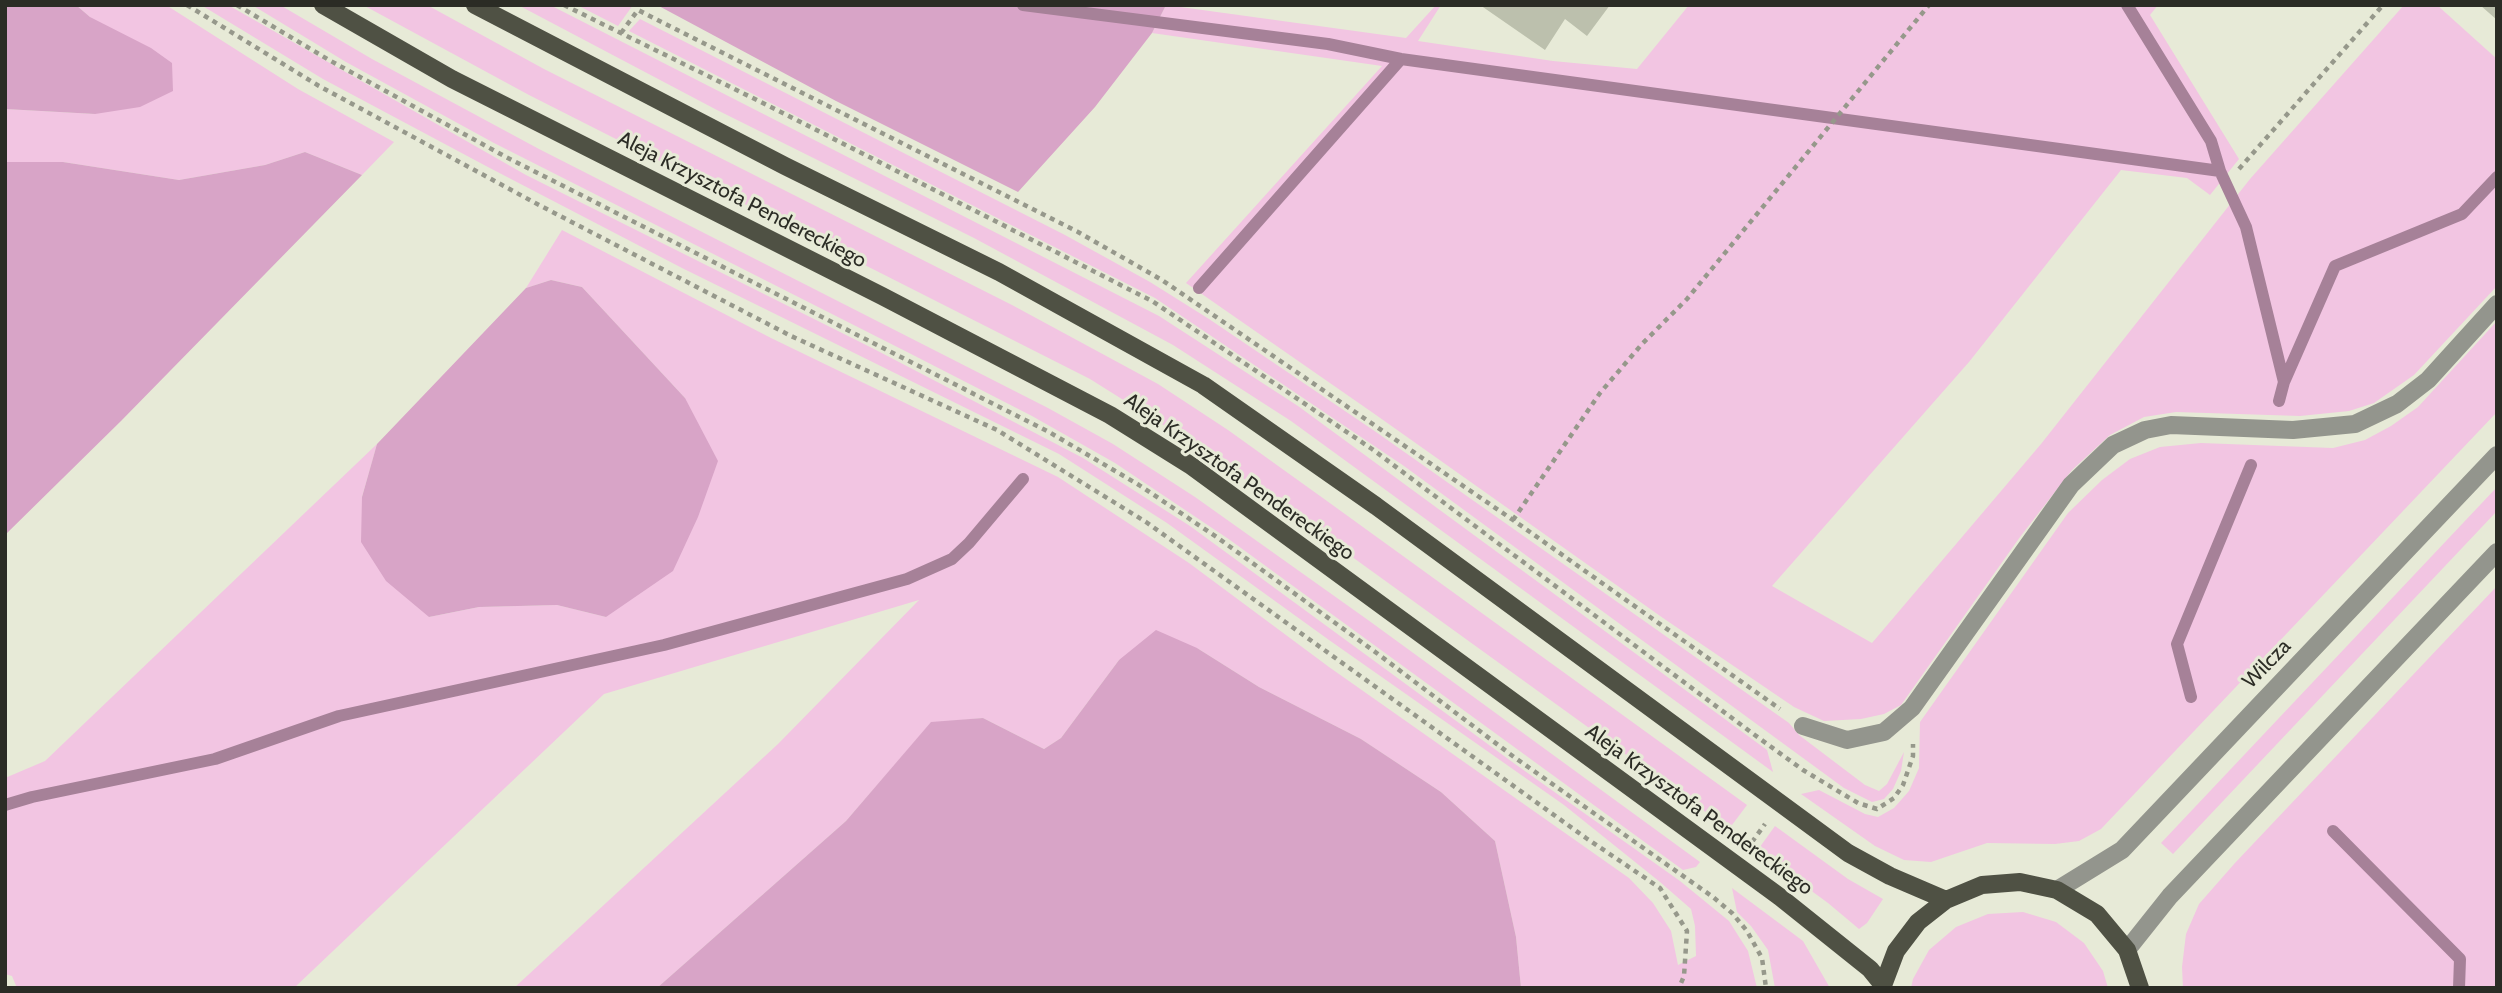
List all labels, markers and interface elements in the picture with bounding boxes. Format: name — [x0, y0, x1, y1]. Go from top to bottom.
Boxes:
street label: Aleja Krzysztofa Pendereckiego — [614, 126, 870, 274]
street label: Aleja Krzysztofa Pendereckiego — [1119, 388, 1359, 566]
street label: Wilcza — [2238, 634, 2296, 694]
street label: Aleja Krzysztofa Pendereckiego — [1580, 719, 1818, 901]

